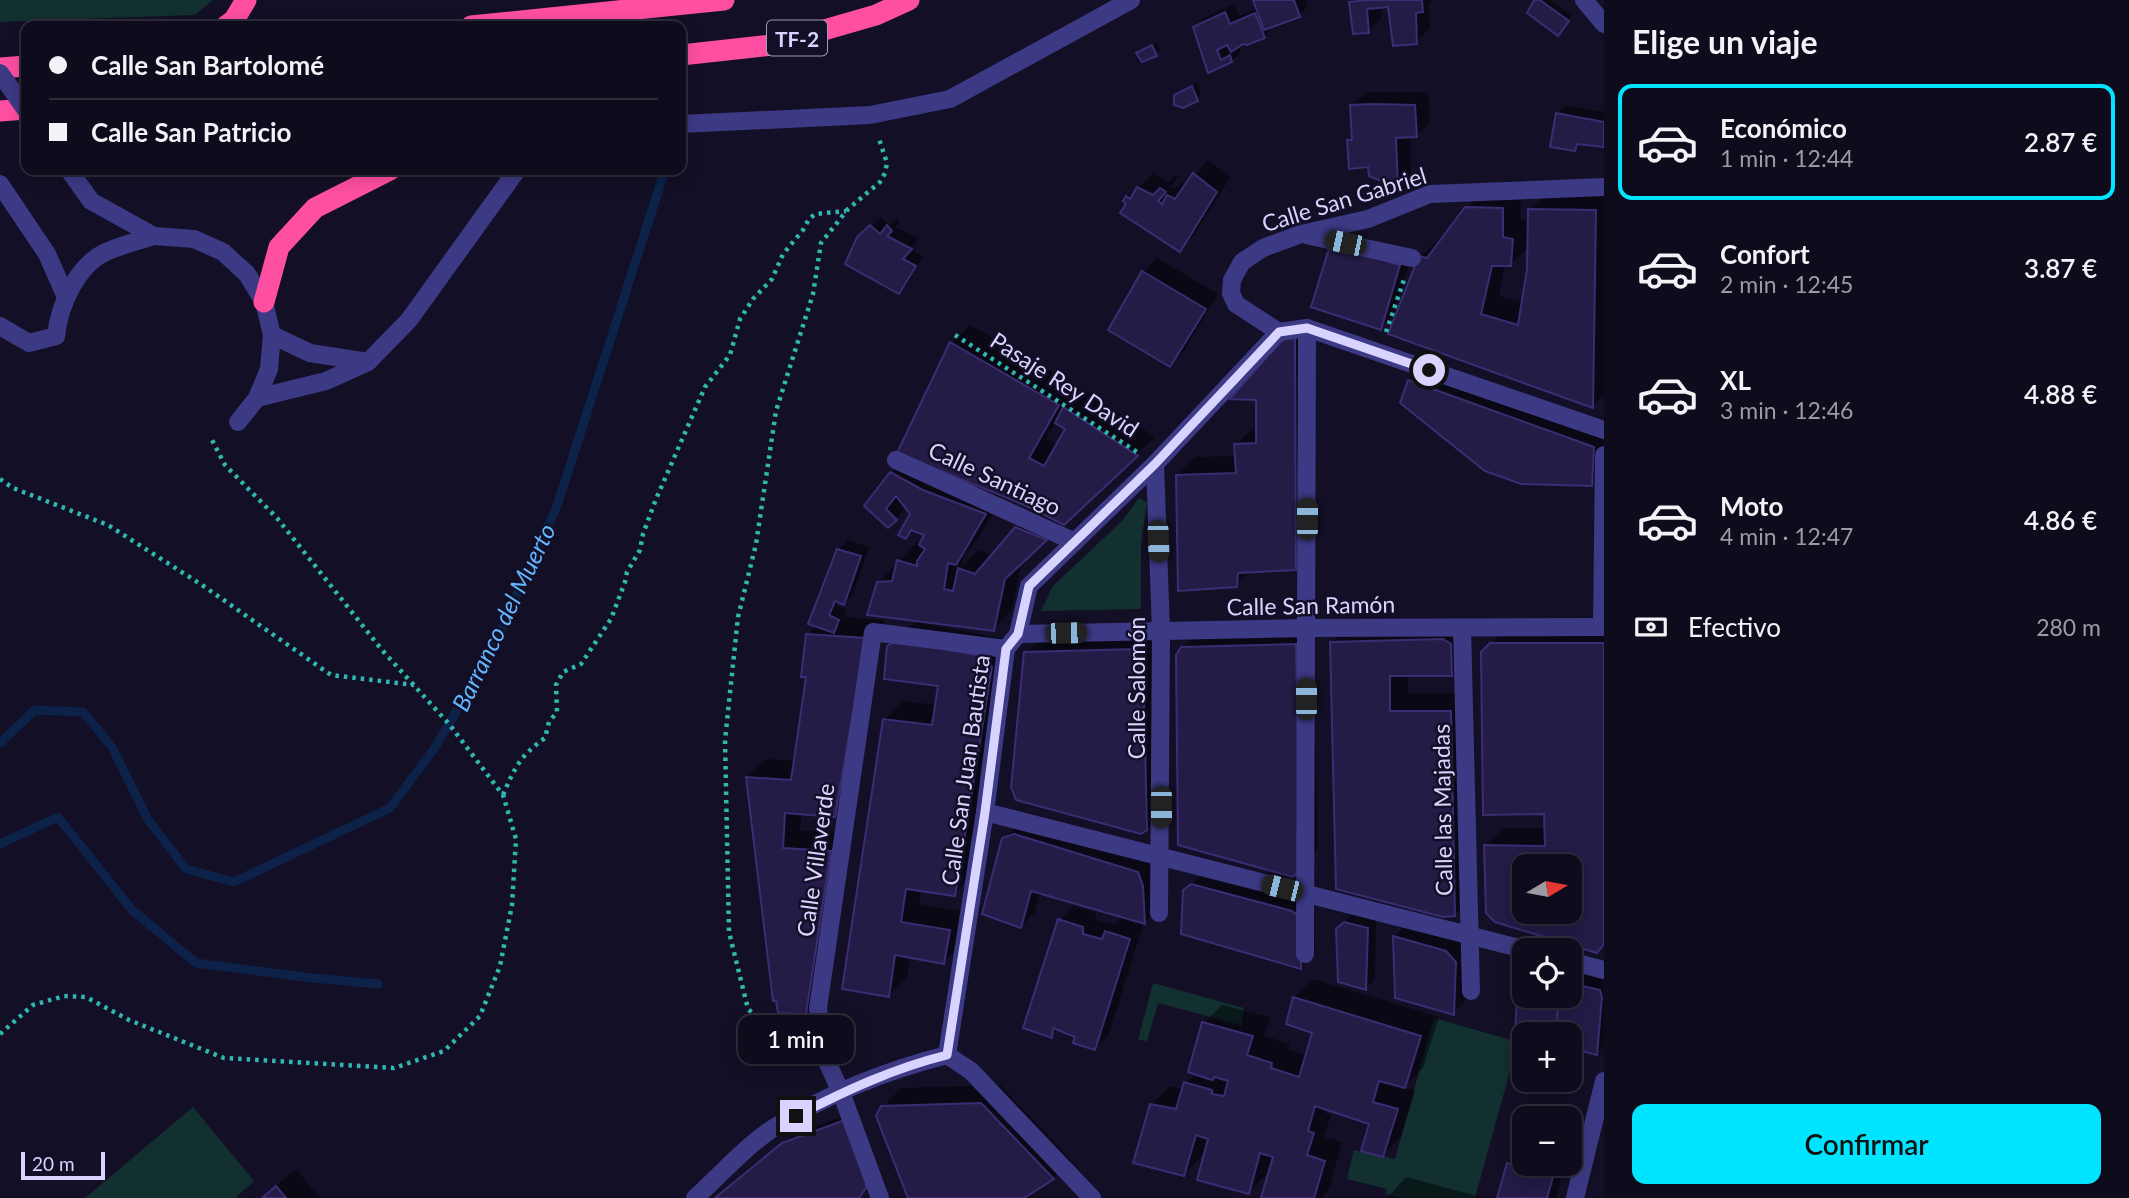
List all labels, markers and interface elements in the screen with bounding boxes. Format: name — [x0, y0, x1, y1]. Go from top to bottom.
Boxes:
road number: TF-2 — [767, 20, 827, 56]
text: Elige un viaje — [1632, 22, 1817, 61]
text: Calle San Bartolomé — [91, 49, 324, 81]
icon: car — [1636, 111, 1699, 174]
text: Económico — [1720, 112, 1847, 144]
text: Calle San Patricio — [91, 116, 292, 148]
text: 2.87 € — [2024, 126, 2097, 158]
text: 1 min · 12:44 — [1720, 144, 1853, 172]
street label: Calle San Gabriel — [1258, 161, 1430, 237]
car — [1323, 228, 1368, 258]
icon: car — [1636, 237, 1699, 300]
text: Confort — [1720, 238, 1810, 270]
text: 3.87 € — [2024, 252, 2097, 284]
text: 2 min · 12:45 — [1720, 270, 1853, 298]
street label: Pasaje Rey David — [986, 326, 1144, 442]
route start — [1413, 354, 1445, 386]
icon: car — [1636, 363, 1699, 426]
text: XL — [1720, 364, 1751, 396]
text: 4.88 € — [2024, 378, 2097, 410]
text: 3 min · 12:46 — [1720, 396, 1853, 424]
street label: Calle Santiago — [924, 435, 1066, 521]
icon: car — [1636, 489, 1699, 552]
text: Moto — [1720, 490, 1783, 522]
car — [1297, 498, 1318, 540]
text: 4.86 € — [2024, 504, 2097, 536]
water label: Barranco del Muerto — [445, 519, 561, 715]
car — [1147, 520, 1170, 562]
text: 4 min · 12:47 — [1720, 522, 1853, 550]
street label: Calle San Ramón — [1226, 590, 1396, 620]
icon: cash — [1632, 608, 1670, 646]
text: Efectivo — [1688, 611, 1781, 643]
text: 280 m — [2036, 613, 2101, 641]
street label: Calle Salomón — [1122, 617, 1150, 759]
car — [1045, 622, 1088, 644]
street label: Calle San Juan Bautista — [935, 653, 995, 887]
car — [1296, 678, 1317, 720]
street label: Calle las Majadas — [1427, 724, 1457, 896]
street label: Calle Villaverde — [790, 781, 840, 939]
car — [1151, 786, 1172, 828]
north arrow — [1512, 854, 1582, 924]
map controls — [1512, 854, 1582, 1176]
car — [1260, 873, 1305, 903]
button: locate — [1512, 938, 1582, 1008]
callout: 1 min — [738, 1014, 854, 1064]
button: + — [1512, 1022, 1582, 1092]
text: 1 min — [768, 1025, 824, 1053]
route end — [780, 1100, 812, 1132]
button: Confirmar — [1632, 1104, 2101, 1184]
button: − — [1512, 1106, 1582, 1176]
scale bar — [21, 1149, 105, 1181]
text: 20 m — [32, 1152, 75, 1175]

